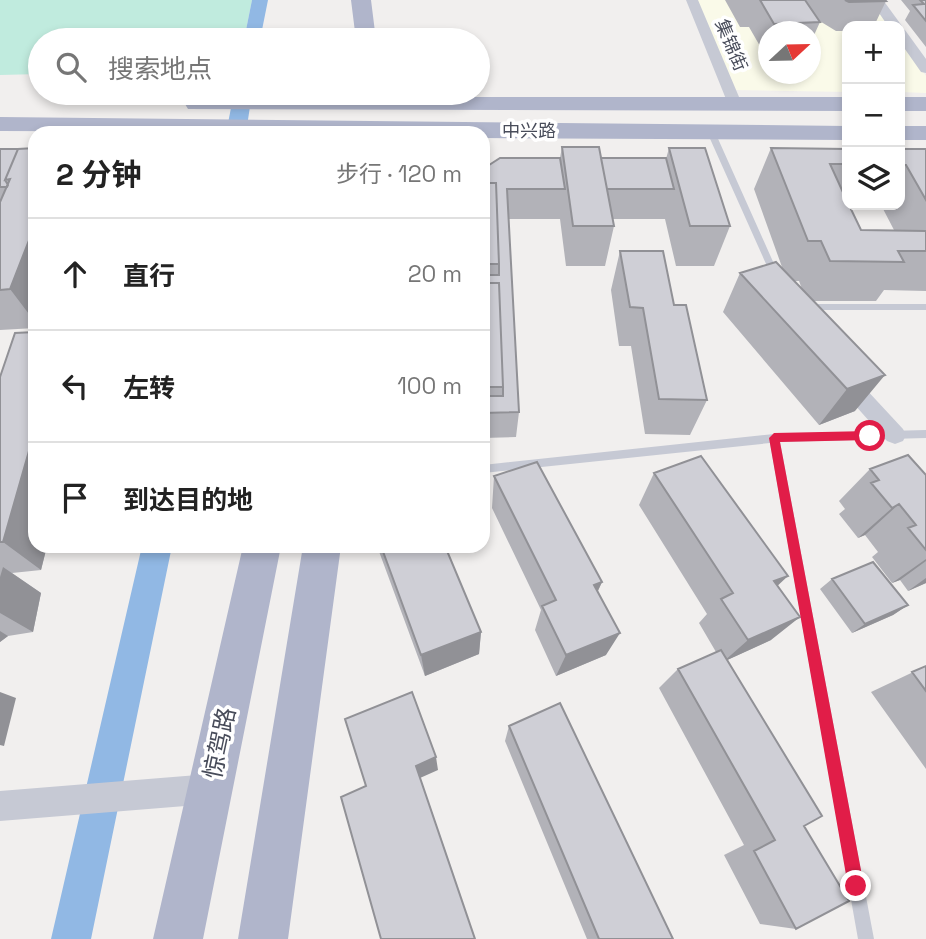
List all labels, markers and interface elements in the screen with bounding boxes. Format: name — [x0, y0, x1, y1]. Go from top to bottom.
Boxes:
street label: 集锦街 — [710, 15, 753, 74]
north arrow — [758, 21, 821, 84]
map controls — [842, 21, 905, 210]
button: + — [842, 21, 905, 84]
search box — [28, 28, 490, 105]
icon: search — [52, 48, 90, 86]
text: 搜索地点 — [108, 52, 212, 86]
button: − — [842, 84, 905, 147]
street label: 中兴路 — [502, 119, 556, 142]
button: layers — [842, 147, 905, 210]
text: 2 分钟 — [56, 155, 141, 194]
text: 步行 · 120 m — [336, 159, 462, 189]
icon: ahead — [56, 255, 94, 293]
text: 直行 — [123, 259, 175, 293]
text: 20 m — [408, 259, 462, 289]
icon: left — [56, 367, 94, 405]
text: 左转 — [123, 371, 175, 405]
text: 100 m — [397, 371, 462, 401]
route start — [854, 420, 885, 451]
icon: arrive — [56, 479, 94, 517]
text: 到达目的地 — [123, 483, 253, 517]
street label: 惊驾路 — [197, 704, 242, 781]
route end — [840, 870, 871, 901]

